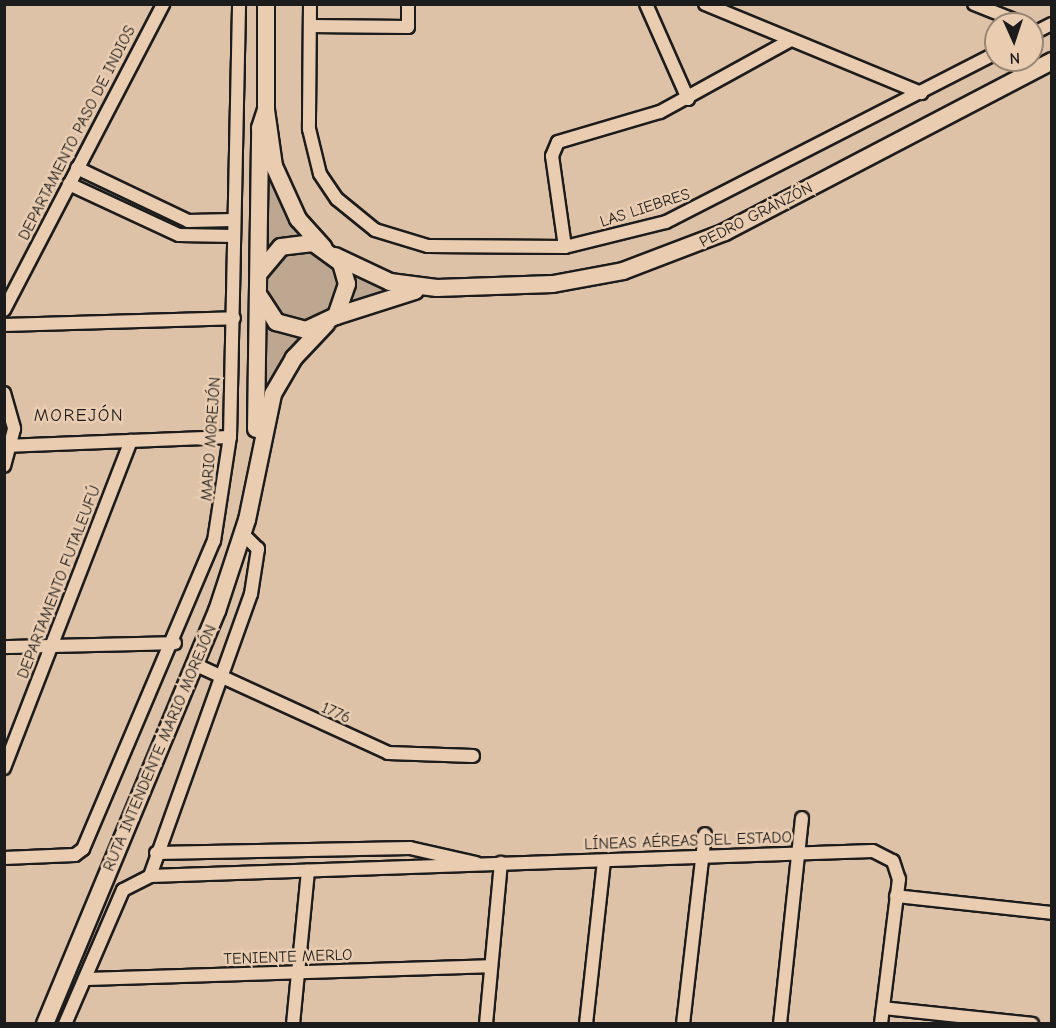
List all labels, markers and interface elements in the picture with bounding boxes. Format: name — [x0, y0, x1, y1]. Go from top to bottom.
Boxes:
north arrow — [984, 12, 1044, 72]
street label: DEPARTAMENTO PASO DE INDIOS — [14, 22, 140, 244]
text: N — [1009, 49, 1021, 67]
street label: PEDRO GRANZÓN — [696, 178, 816, 252]
street label: LAS LIEBRES — [598, 184, 692, 232]
street label: MARIO MOREJÓN — [197, 376, 225, 502]
district label: MOREJÓN — [34, 405, 124, 427]
street label: DEPARTAMENTO FUTALEUFÚ — [13, 483, 105, 681]
street label: RUTA INTENDENTE MARIO MOREJÓN — [99, 622, 221, 874]
street label: 1776 — [318, 698, 354, 728]
street label: LÍNEAS AÉREAS DEL ESTADO — [584, 828, 792, 854]
street label: TENIENTE MERLO — [223, 945, 353, 969]

